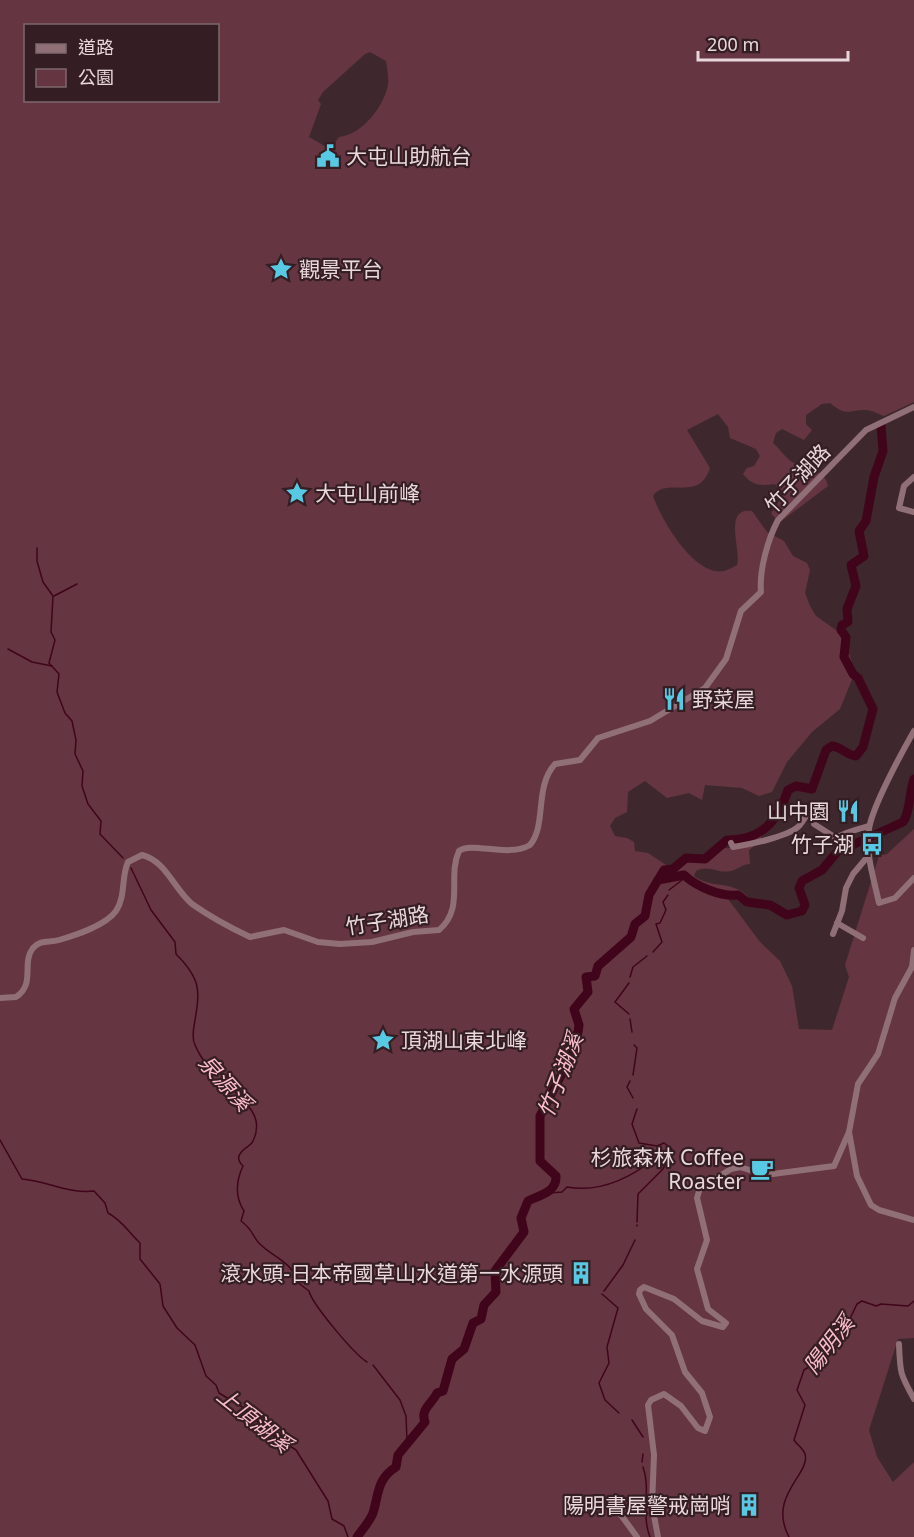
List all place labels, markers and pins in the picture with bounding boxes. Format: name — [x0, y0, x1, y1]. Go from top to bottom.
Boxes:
place label: 大屯山助航台 — [346, 142, 472, 170]
public building icon: 大屯山助航台 — [315, 143, 341, 169]
place label: 觀景平台 — [299, 255, 383, 283]
place icon: 觀景平台 — [268, 256, 294, 282]
place label: 大屯山前峰 — [315, 479, 420, 507]
place icon: 大屯山前峰 — [284, 480, 310, 506]
place label: 野菜屋 — [692, 685, 755, 713]
restaurant icon: 野菜屋 — [661, 686, 687, 712]
place label: 山中園 — [767, 797, 830, 825]
restaurant icon: 山中園 — [835, 798, 861, 824]
place label: 竹子湖 — [791, 830, 854, 858]
bus stop icon: 竹子湖 — [859, 831, 885, 857]
place label: 頂湖山東北峰 — [401, 1026, 527, 1054]
place icon: 頂湖山東北峰 — [370, 1027, 396, 1053]
place label: 杉旅森林 Coffee Roaster — [590, 1143, 744, 1195]
cafe icon: 杉旅森林 Coffee Roaster — [749, 1156, 775, 1182]
place label: 滾水頭-日本帝國草山水道第一水源頭 — [220, 1259, 563, 1287]
building icon: 滾水頭-日本帝國草山水道第一水源頭 — [568, 1260, 594, 1286]
place label: 陽明書屋警戒崗哨 — [563, 1491, 731, 1519]
building icon: 陽明書屋警戒崗哨 — [736, 1492, 762, 1518]

